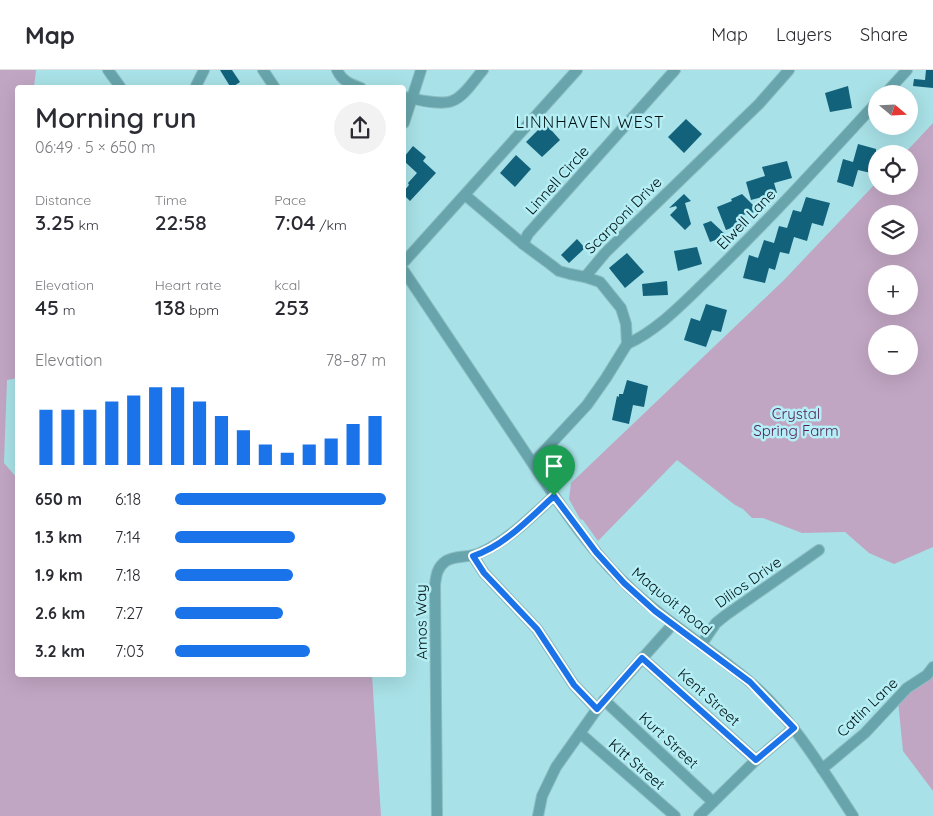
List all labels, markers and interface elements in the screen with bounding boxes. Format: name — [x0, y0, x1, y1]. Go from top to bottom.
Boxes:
text: Map — [25, 20, 75, 50]
text: Map — [711, 23, 748, 46]
text: Layers — [776, 23, 832, 46]
text: Share — [860, 23, 908, 46]
north arrow — [868, 85, 918, 135]
map controls — [868, 85, 918, 375]
text: Morning run — [35, 100, 196, 135]
button: share — [334, 102, 386, 154]
district label: LINNHAVEN WEST — [515, 112, 665, 132]
text: 06:49 · 5 × 650 m — [35, 137, 156, 157]
street label: Linnell Circle — [521, 142, 593, 218]
button: locate — [868, 145, 918, 195]
street label: Scarponi Drive — [580, 172, 666, 258]
street label: Elwell Lane — [713, 185, 779, 253]
text: Distance — [35, 191, 91, 209]
text: Time — [155, 191, 187, 209]
text: Pace — [274, 191, 306, 209]
button: layers — [868, 205, 918, 255]
text: 3.25 — [35, 209, 75, 235]
text: 22:58 — [155, 209, 207, 235]
text: 7:04 — [274, 209, 315, 235]
text: km — [75, 216, 99, 234]
text: /km — [315, 216, 347, 234]
button: + — [868, 265, 918, 315]
text: Elevation — [35, 276, 94, 294]
text: Heart rate — [155, 276, 221, 294]
text: kcal — [274, 276, 300, 294]
text: 45 — [35, 294, 59, 320]
text: 138 — [155, 294, 185, 320]
text: 253 — [274, 294, 309, 320]
text: m — [59, 301, 75, 319]
text: bpm — [185, 301, 219, 319]
button: − — [868, 325, 918, 375]
text: Elevation — [35, 350, 102, 370]
text: 78–87 m — [326, 350, 386, 370]
park label: Crystal Spring Farm — [753, 404, 839, 440]
pin — [533, 445, 575, 496]
icon: arrive — [540, 452, 568, 480]
text: 650 m — [35, 489, 82, 509]
text: 6:18 — [115, 489, 141, 509]
text: 1.3 km — [35, 527, 82, 547]
text: 7:14 — [115, 527, 140, 547]
street label: Dilios Drive — [711, 552, 785, 612]
street label: Maquoit Road — [628, 563, 716, 639]
text: 1.9 km — [35, 565, 83, 585]
text: 7:18 — [115, 565, 141, 585]
street label: Amos Way — [411, 584, 431, 660]
text: 2.6 km — [35, 603, 85, 623]
text: 7:27 — [115, 603, 143, 623]
text: 3.2 km — [35, 641, 85, 661]
text: 7:03 — [115, 641, 144, 661]
street label: Kent Street — [674, 664, 744, 730]
street label: Catlin Lane — [832, 673, 902, 741]
street label: Kurt Street — [635, 708, 703, 772]
street label: Kitt Street — [605, 734, 669, 794]

